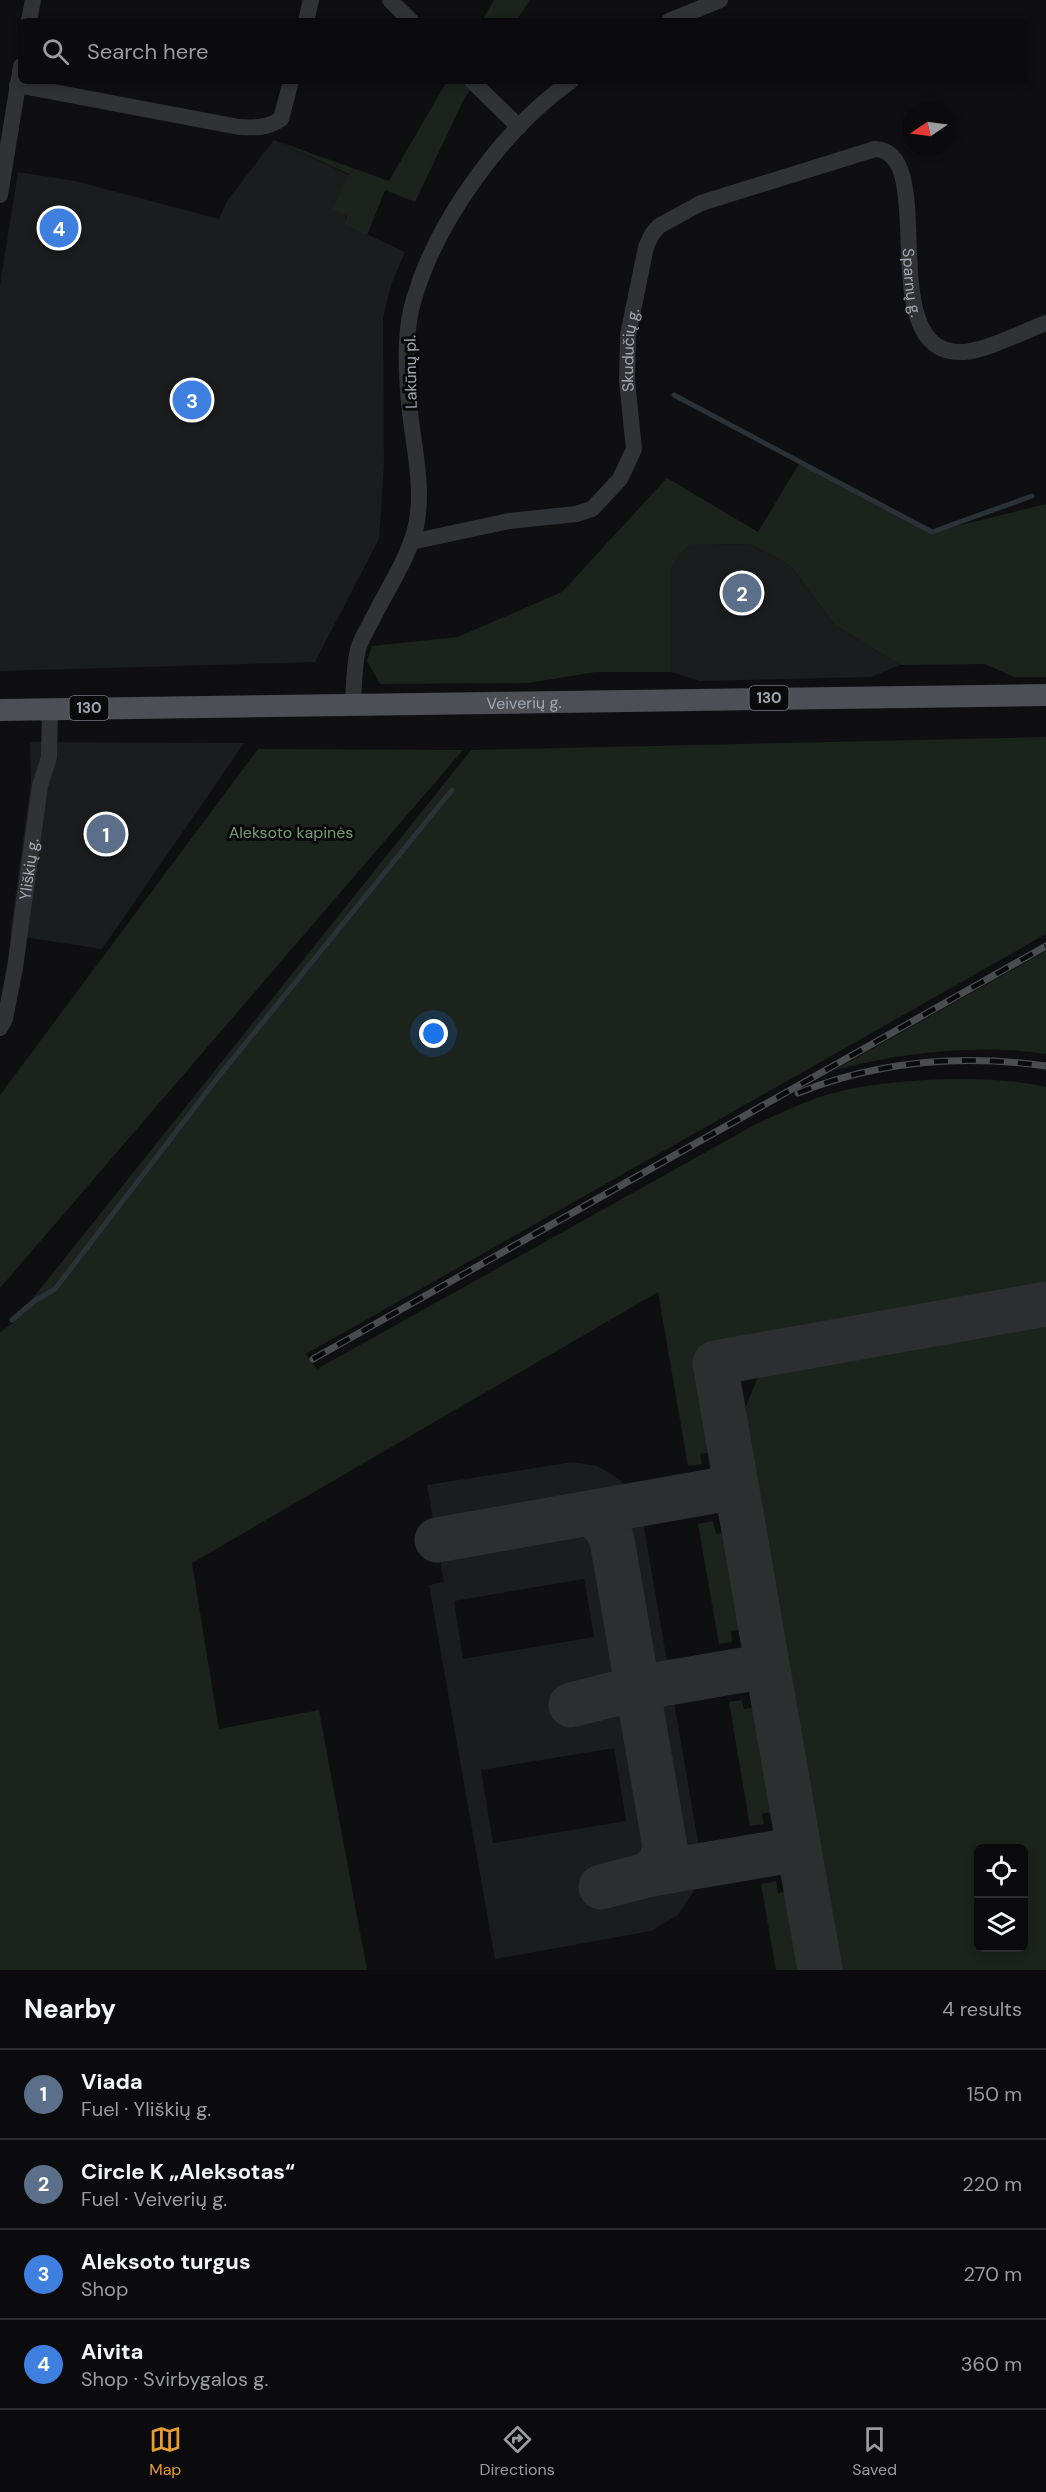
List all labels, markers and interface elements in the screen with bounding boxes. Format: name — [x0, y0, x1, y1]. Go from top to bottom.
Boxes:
search box — [18, 18, 1028, 84]
icon: search — [39, 35, 72, 68]
text: Search here — [87, 37, 208, 66]
north arrow — [902, 102, 956, 156]
pin: 4 — [40, 206, 78, 250]
street label: Sparnų g. — [898, 248, 927, 319]
street label: Skudučių g. — [617, 306, 644, 393]
street label: Lakūnų pl. — [399, 335, 422, 409]
pin: 3 — [172, 378, 212, 422]
pin: 2 — [722, 570, 762, 616]
road number: 130 — [750, 686, 788, 710]
street label: Veiverių g. — [486, 692, 562, 714]
road number: 130 — [70, 696, 109, 720]
pin: 1 — [86, 812, 126, 856]
park label: Aleksoto kapinės — [229, 822, 353, 843]
street label: Yliškių g. — [14, 837, 44, 902]
your location — [419, 1019, 448, 1048]
map controls — [974, 1844, 1028, 1952]
button: locate — [974, 1844, 1028, 1898]
button: layers — [974, 1898, 1028, 1952]
text: Nearby — [24, 1992, 116, 2026]
text: 4 results — [942, 1996, 1022, 2022]
text: Viada — [81, 2067, 143, 2096]
text: 1 — [40, 2081, 47, 2107]
text: 150 m — [967, 2081, 1022, 2107]
text: Fuel · Yliškių g. — [81, 2096, 211, 2122]
text: Circle K „Aleksotas“ — [81, 2157, 295, 2186]
text: 2 — [38, 2171, 49, 2197]
text: 220 m — [962, 2171, 1022, 2197]
text: Fuel · Veiverių g. — [81, 2186, 227, 2212]
text: Aleksoto turgus — [81, 2247, 251, 2276]
text: 3 — [37, 2261, 50, 2287]
text: 270 m — [964, 2261, 1022, 2287]
text: Shop — [81, 2276, 128, 2302]
text: Aivita — [81, 2337, 144, 2366]
text: 4 — [37, 2351, 50, 2377]
text: 360 m — [961, 2351, 1022, 2377]
text: Shop · Svirbygalos g. — [81, 2366, 268, 2392]
tab: Map — [149, 2423, 182, 2480]
tab: Directions — [479, 2423, 555, 2480]
tab: Saved — [852, 2423, 897, 2480]

